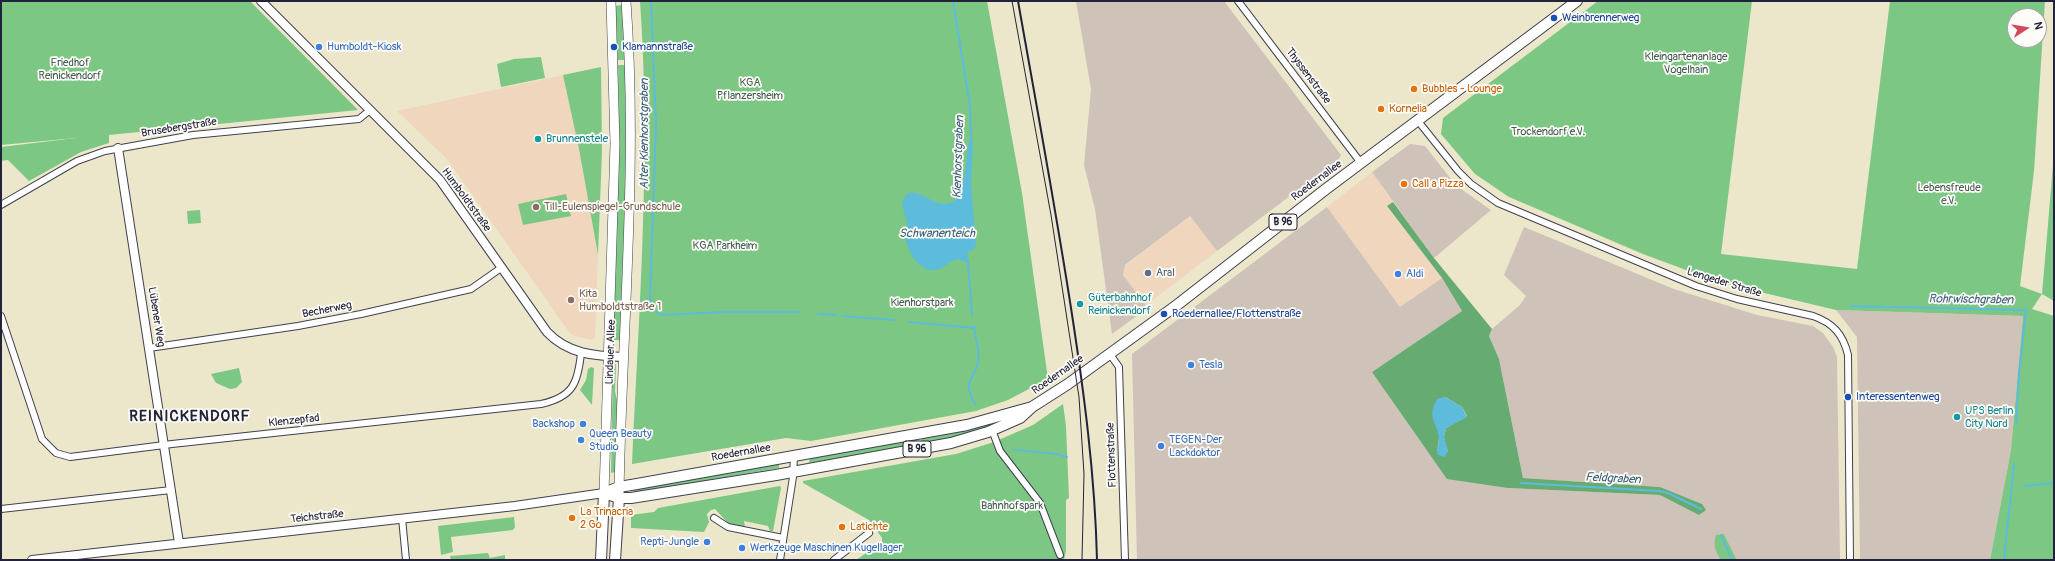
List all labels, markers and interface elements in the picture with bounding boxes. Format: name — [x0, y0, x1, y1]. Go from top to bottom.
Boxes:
north arrow — [2007, 8, 2047, 48]
place label: Weinbrennerweg — [1562, 11, 1639, 25]
marker: Weinbrennerweg — [1549, 13, 1559, 23]
text: N — [2031, 21, 2045, 31]
place label: Humboldt-Kiosk — [327, 40, 401, 54]
place label: Klamannstraße — [622, 40, 693, 54]
marker: Humboldt-Kiosk — [314, 42, 324, 52]
marker: Klamannstraße — [609, 42, 619, 52]
street label: Thyssenstraße — [1283, 45, 1333, 107]
park label: Kleingartenanlage Vogelhain — [1645, 50, 1727, 76]
park label: Friedhof Reinickendorf — [39, 56, 101, 82]
park label: KGA Pflanzersheim — [717, 76, 783, 102]
water label: Alter Kienhorstgraben — [638, 79, 652, 189]
place label: Bubbles - Lounge — [1422, 82, 1502, 96]
marker: Bubbles - Lounge — [1409, 84, 1419, 94]
place label: Kornelia — [1389, 102, 1427, 116]
marker: Kornelia — [1376, 104, 1386, 114]
water label: Kienhorstgraben — [950, 115, 968, 199]
street label: Brusebergstraße — [140, 116, 218, 140]
park label: Trockendorf e.V. — [1511, 125, 1585, 139]
place label: Brunnenstele — [546, 132, 608, 146]
marker: Brunnenstele — [533, 134, 543, 144]
street label: Roedernallee — [1289, 158, 1345, 204]
street label: Humboldtstraße — [438, 166, 494, 234]
place label: Call a Pizza — [1412, 177, 1464, 191]
marker: Call a Pizza — [1399, 179, 1409, 189]
park label: Lebensfreude e.V. — [1917, 181, 1981, 207]
place label: Till-Eulenspiegel-Grundschule — [544, 200, 680, 214]
marker: Till-Eulenspiegel-Grundschule — [531, 202, 541, 212]
road number: B 96 — [1269, 214, 1297, 230]
water label: Schwanenteich — [899, 227, 975, 241]
park label: KGA Parkheim — [693, 239, 757, 253]
street label: Lengeder Straße — [1685, 265, 1763, 301]
place label: Aral — [1156, 266, 1175, 280]
place label: Aldi — [1406, 267, 1423, 281]
marker: Aral — [1143, 268, 1153, 278]
marker: Aldi — [1393, 269, 1403, 279]
street label: Lübener Weg — [145, 286, 167, 348]
place label: Kita Humboldtstraße 1 — [579, 287, 661, 313]
place label: Güterbahnhof Reinickendorf — [1088, 291, 1152, 317]
water label: Rohrwischgraben — [1928, 292, 2014, 308]
marker: Kita Humboldtstraße 1 — [566, 295, 576, 305]
park label: Kienhorstpark — [890, 296, 954, 310]
street label: Becherweg — [301, 299, 353, 321]
marker: Güterbahnhof Reinickendorf — [1075, 299, 1085, 309]
place label: Roedernallee/Flottenstraße — [1172, 307, 1301, 321]
marker: Roedernallee/Flottenstraße — [1159, 309, 1169, 319]
street label: Lindauer Allee — [603, 319, 619, 385]
street label: Roedernallee — [1030, 352, 1086, 398]
place label: Tesla — [1199, 358, 1223, 372]
marker: Tesla — [1186, 360, 1196, 370]
place label: Interessentenweg — [1856, 390, 1940, 404]
marker: Interessentenweg — [1843, 392, 1853, 402]
place label: UPS Berlin City Nord — [1965, 404, 2013, 430]
district label: REINICKENDORF — [129, 408, 251, 426]
street label: Klenzepfad — [268, 412, 320, 430]
marker: UPS Berlin City Nord — [1952, 412, 1962, 422]
place label: Backshop — [532, 417, 575, 431]
marker: Backshop — [578, 419, 588, 429]
street label: Flottenstraße — [1104, 422, 1120, 488]
place label: Queen Beauty Studio — [589, 427, 652, 453]
place label: TEGEN-Der Lackdoktor — [1169, 433, 1222, 459]
marker: Queen Beauty Studio — [576, 435, 586, 445]
street label: Roedernallee — [710, 441, 772, 465]
road number: B 96 — [903, 441, 931, 457]
marker: TEGEN-Der Lackdoktor — [1156, 441, 1166, 451]
water label: Feldgraben — [1585, 470, 1641, 488]
park label: Bahnhofspark — [981, 499, 1043, 513]
place label: La Trinacria 2 Go — [580, 505, 633, 531]
street label: Teichstraße — [290, 508, 344, 526]
marker: La Trinacria 2 Go — [567, 513, 577, 523]
place label: Latichte — [850, 520, 888, 534]
marker: Latichte — [837, 522, 847, 532]
place label: Repti-Jungle — [640, 535, 699, 549]
marker: Repti-Jungle — [702, 537, 712, 547]
place label: Werkzeuge Maschinen Kugellager — [750, 541, 902, 555]
marker: Werkzeuge Maschinen Kugellager — [737, 543, 747, 553]

